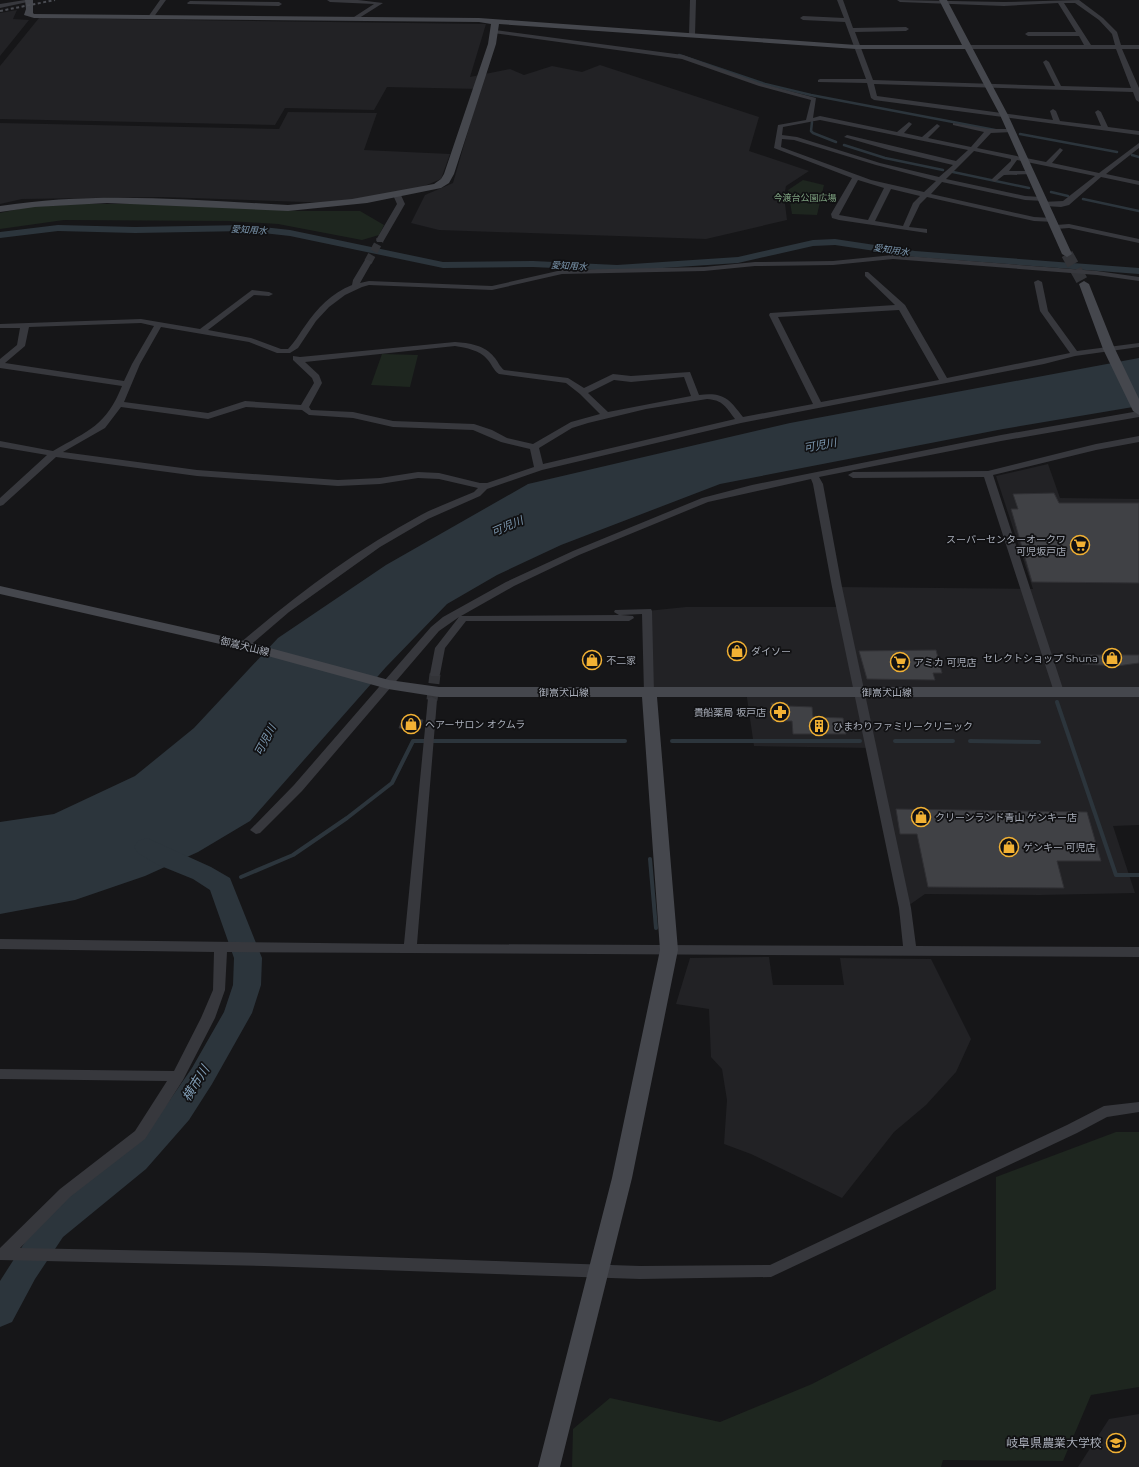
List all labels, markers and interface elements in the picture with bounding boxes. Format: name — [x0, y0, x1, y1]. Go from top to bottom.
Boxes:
park label: 今渡台公園広場 — [773, 192, 837, 203]
water label: 愛知用水 — [231, 223, 268, 236]
water label: 愛知用水 — [872, 242, 911, 258]
water label: 愛知用水 — [551, 259, 588, 272]
water label: 可児川 — [803, 435, 838, 455]
water label: 可児川 — [489, 513, 526, 539]
place label: スーパーセンターオークワ 可児坂戸店 — [946, 533, 1066, 558]
supermarket icon: スーパーセンターオークワ 可児坂戸店 — [1069, 534, 1091, 556]
street label: 御嵩犬山線 — [219, 634, 271, 659]
shop icon: ダイソー — [726, 640, 748, 662]
place label: ダイソー — [751, 645, 791, 658]
shop icon: セレクトショップ Shuna — [1101, 647, 1123, 669]
shop icon: 不二家 — [581, 649, 603, 671]
supermarket icon: アミカ 可児店 — [889, 651, 911, 673]
place label: セレクトショップ Shuna — [983, 652, 1098, 665]
place label: 不二家 — [606, 654, 636, 667]
place label: アミカ 可児店 — [914, 656, 976, 669]
street label: 御嵩犬山線 — [539, 686, 589, 699]
street label: 御嵩犬山線 — [862, 686, 912, 699]
pharmacy icon: 貴船薬局 坂戸店 — [769, 701, 791, 723]
place label: 貴船薬局 坂戸店 — [693, 706, 766, 719]
shop icon: ヘアーサロン オクムラ — [400, 713, 422, 735]
building icon: ひまわりファミリークリニック — [808, 715, 830, 737]
place label: ヘアーサロン オクムラ — [425, 718, 525, 731]
place label: ひまわりファミリークリニック — [833, 720, 973, 733]
water label: 可児川 — [251, 721, 279, 758]
shop icon: クリーンランド青山 ゲンキー店 — [910, 806, 932, 828]
place label: クリーンランド青山 ゲンキー店 — [935, 811, 1077, 824]
shop icon: ゲンキー 可児店 — [998, 836, 1020, 858]
place label: ゲンキー 可児店 — [1023, 841, 1096, 854]
water label: 横市川 — [178, 1061, 213, 1104]
school or university icon: 岐阜県農業大学校 — [1105, 1432, 1127, 1454]
place label: 岐阜県農業大学校 — [1006, 1435, 1102, 1450]

